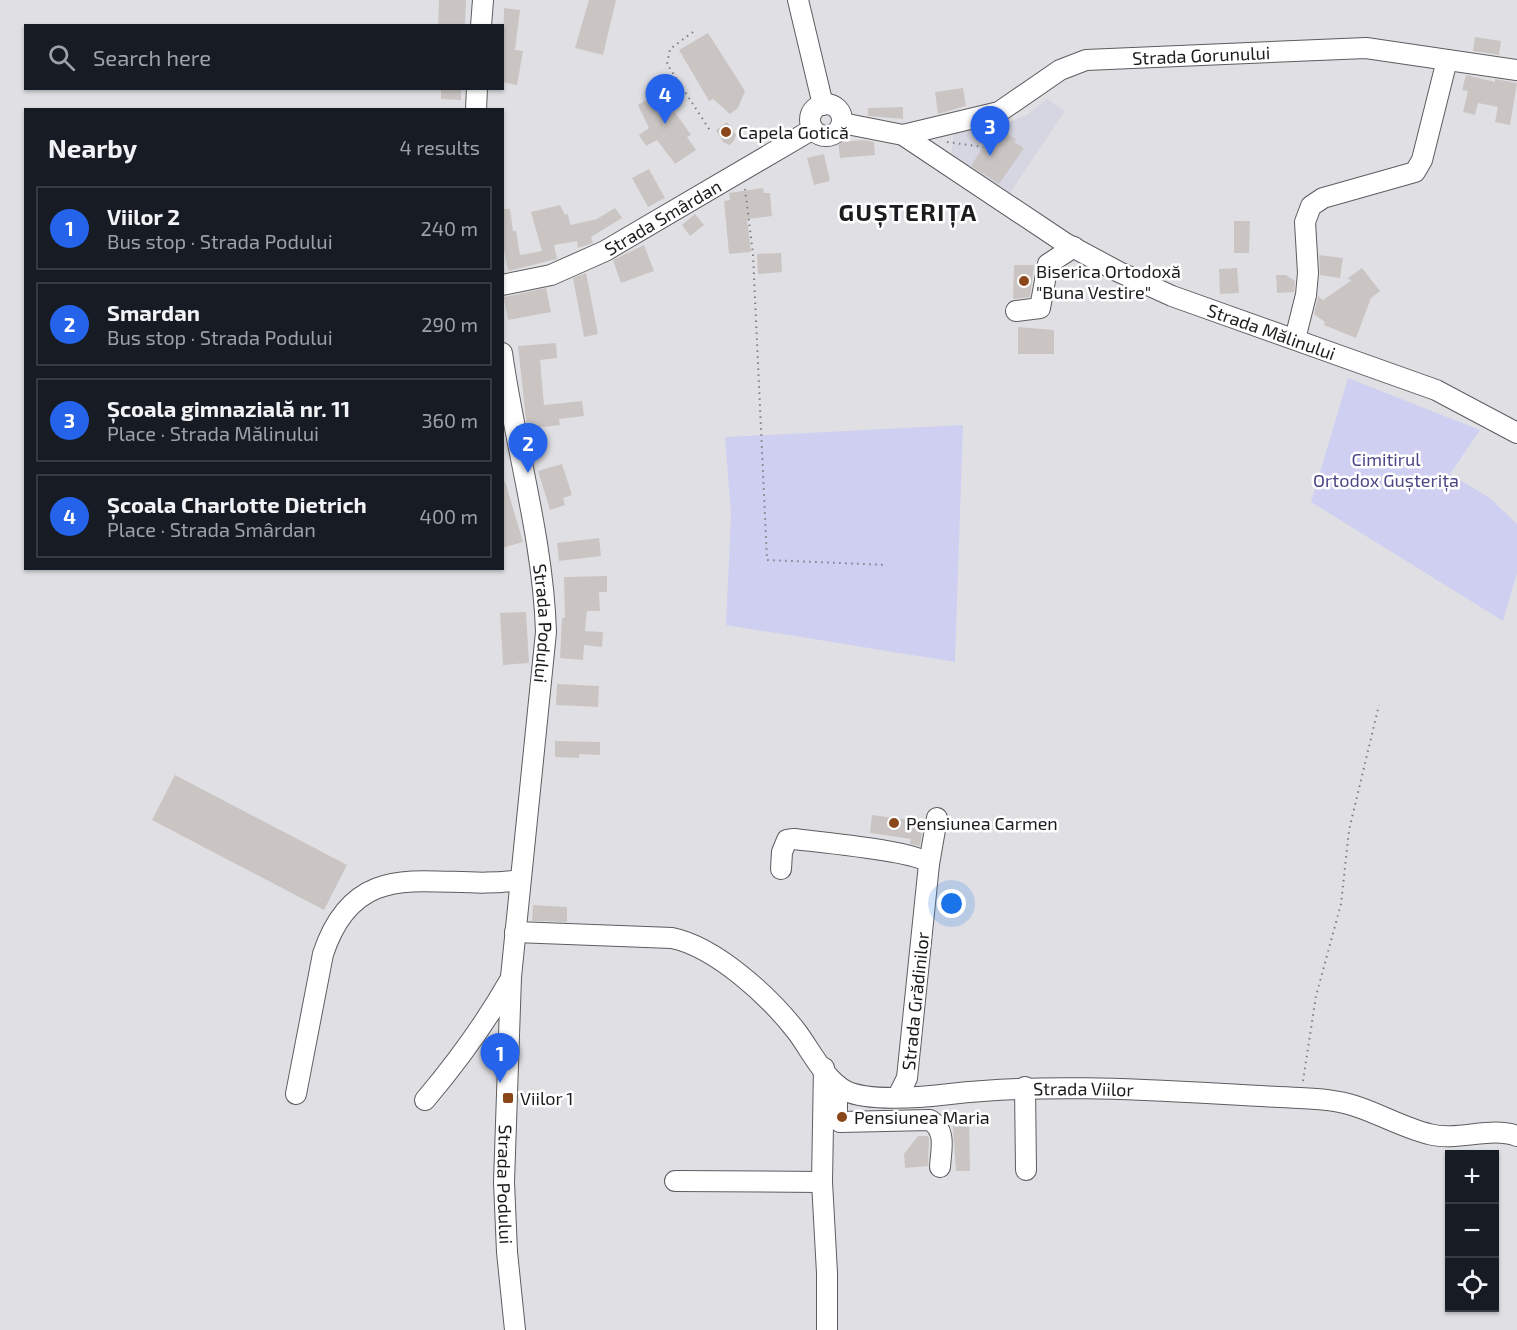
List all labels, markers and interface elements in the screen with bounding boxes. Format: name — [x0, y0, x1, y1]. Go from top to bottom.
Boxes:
search box — [24, 24, 504, 90]
icon: search — [45, 41, 78, 74]
street label: Strada Gorunului — [1132, 41, 1271, 69]
text: Search here — [93, 44, 211, 70]
pin: 4 — [646, 74, 684, 124]
pin: 3 — [970, 106, 1010, 156]
place label: Capela Gotică — [738, 121, 849, 143]
marker: Capela Gotică — [719, 125, 733, 139]
text: Nearby — [48, 132, 137, 163]
text: 4 results — [400, 135, 480, 159]
street label: Strada Smârdan — [600, 174, 725, 260]
district label: GUȘTERIȚA — [838, 197, 978, 228]
text: Viilor 2 — [107, 203, 180, 229]
text: 1 — [65, 216, 74, 240]
text: 240 m — [420, 216, 478, 240]
text: Bus stop · Strada Podului — [107, 229, 333, 253]
place label: Biserica Ortodoxă "Buna Vestire" — [1036, 260, 1181, 303]
marker: Biserica Ortodoxă "Buna Vestire" — [1017, 274, 1031, 288]
text: Smardan — [107, 299, 200, 325]
street label: Strada Mălinului — [1204, 299, 1339, 364]
text: 2 — [64, 312, 75, 336]
text: 290 m — [421, 312, 478, 336]
text: Bus stop · Strada Podului — [107, 325, 333, 349]
text: Școala gimnazială nr. 11 — [107, 395, 350, 421]
text: 3 — [64, 408, 75, 432]
text: 360 m — [421, 408, 478, 432]
text: Place · Strada Mălinului — [107, 421, 319, 445]
pin: 2 — [508, 424, 548, 473]
park label: Cimitirul Ortodox Gușterița — [1313, 448, 1459, 492]
text: Școala Charlotte Dietrich — [107, 491, 367, 517]
text: 4 — [63, 504, 76, 528]
text: 400 m — [420, 504, 478, 528]
text: Place · Strada Smârdan — [107, 517, 316, 541]
street label: Strada Podului — [529, 562, 557, 684]
place label: Pensiunea Carmen — [906, 812, 1058, 834]
marker: Pensiunea Carmen — [887, 816, 901, 830]
your location — [937, 889, 966, 918]
street label: Strada Grădinilor — [897, 931, 933, 1071]
pin: 1 — [480, 1034, 520, 1083]
street label: Strada Viilor — [1033, 1077, 1134, 1101]
place label: Viilor 1 — [520, 1087, 573, 1109]
marker: Viilor 1 — [501, 1091, 515, 1105]
place label: Pensiunea Maria — [854, 1106, 990, 1128]
marker: Pensiunea Maria — [835, 1110, 849, 1124]
street label: Strada Podului — [493, 1124, 518, 1245]
map controls — [1445, 1150, 1499, 1312]
button: + — [1445, 1150, 1499, 1204]
button: − — [1445, 1204, 1499, 1258]
button: locate — [1445, 1258, 1499, 1312]

